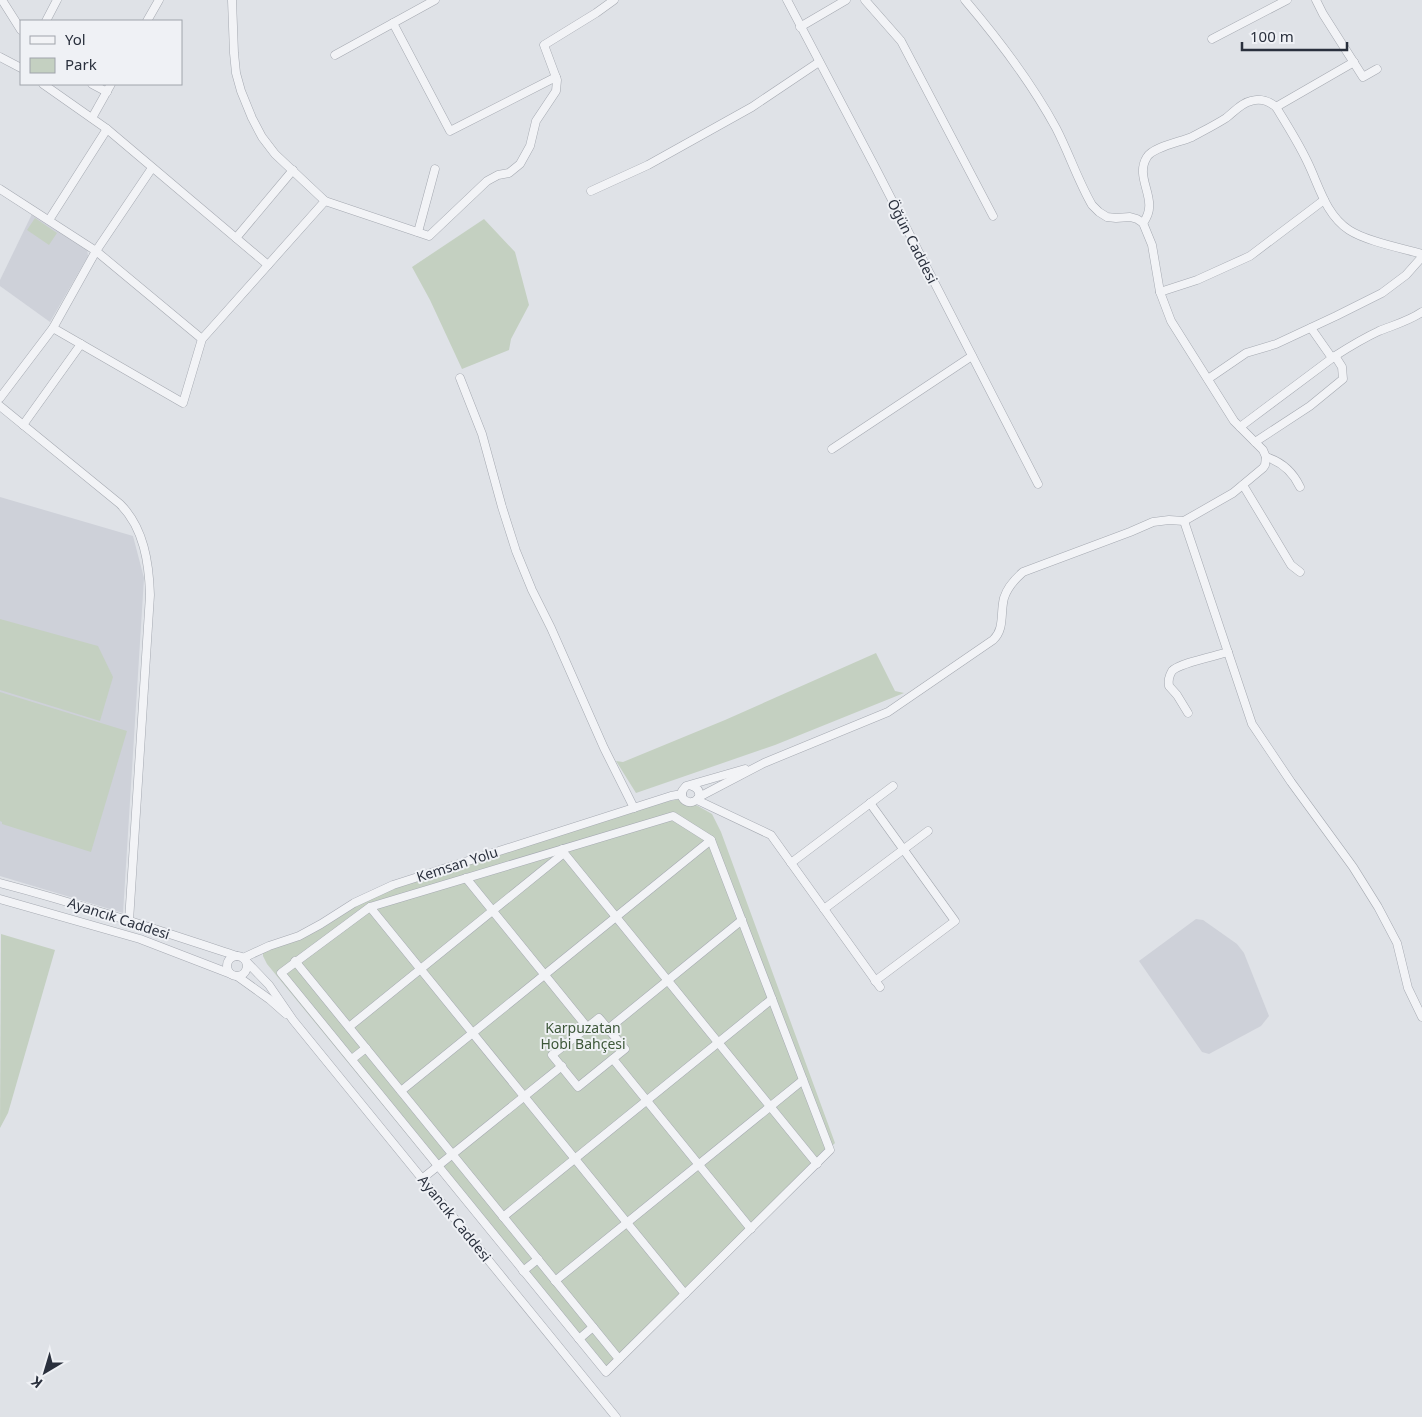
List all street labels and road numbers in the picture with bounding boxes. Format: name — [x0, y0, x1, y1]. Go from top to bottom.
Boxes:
street label: Öğün Caddesi — [884, 195, 942, 287]
street label: Kemsan Yolu — [414, 842, 500, 886]
street label: Ayancık Caddesi — [66, 893, 172, 943]
street label: Ayancık Caddesi — [414, 1171, 496, 1265]

